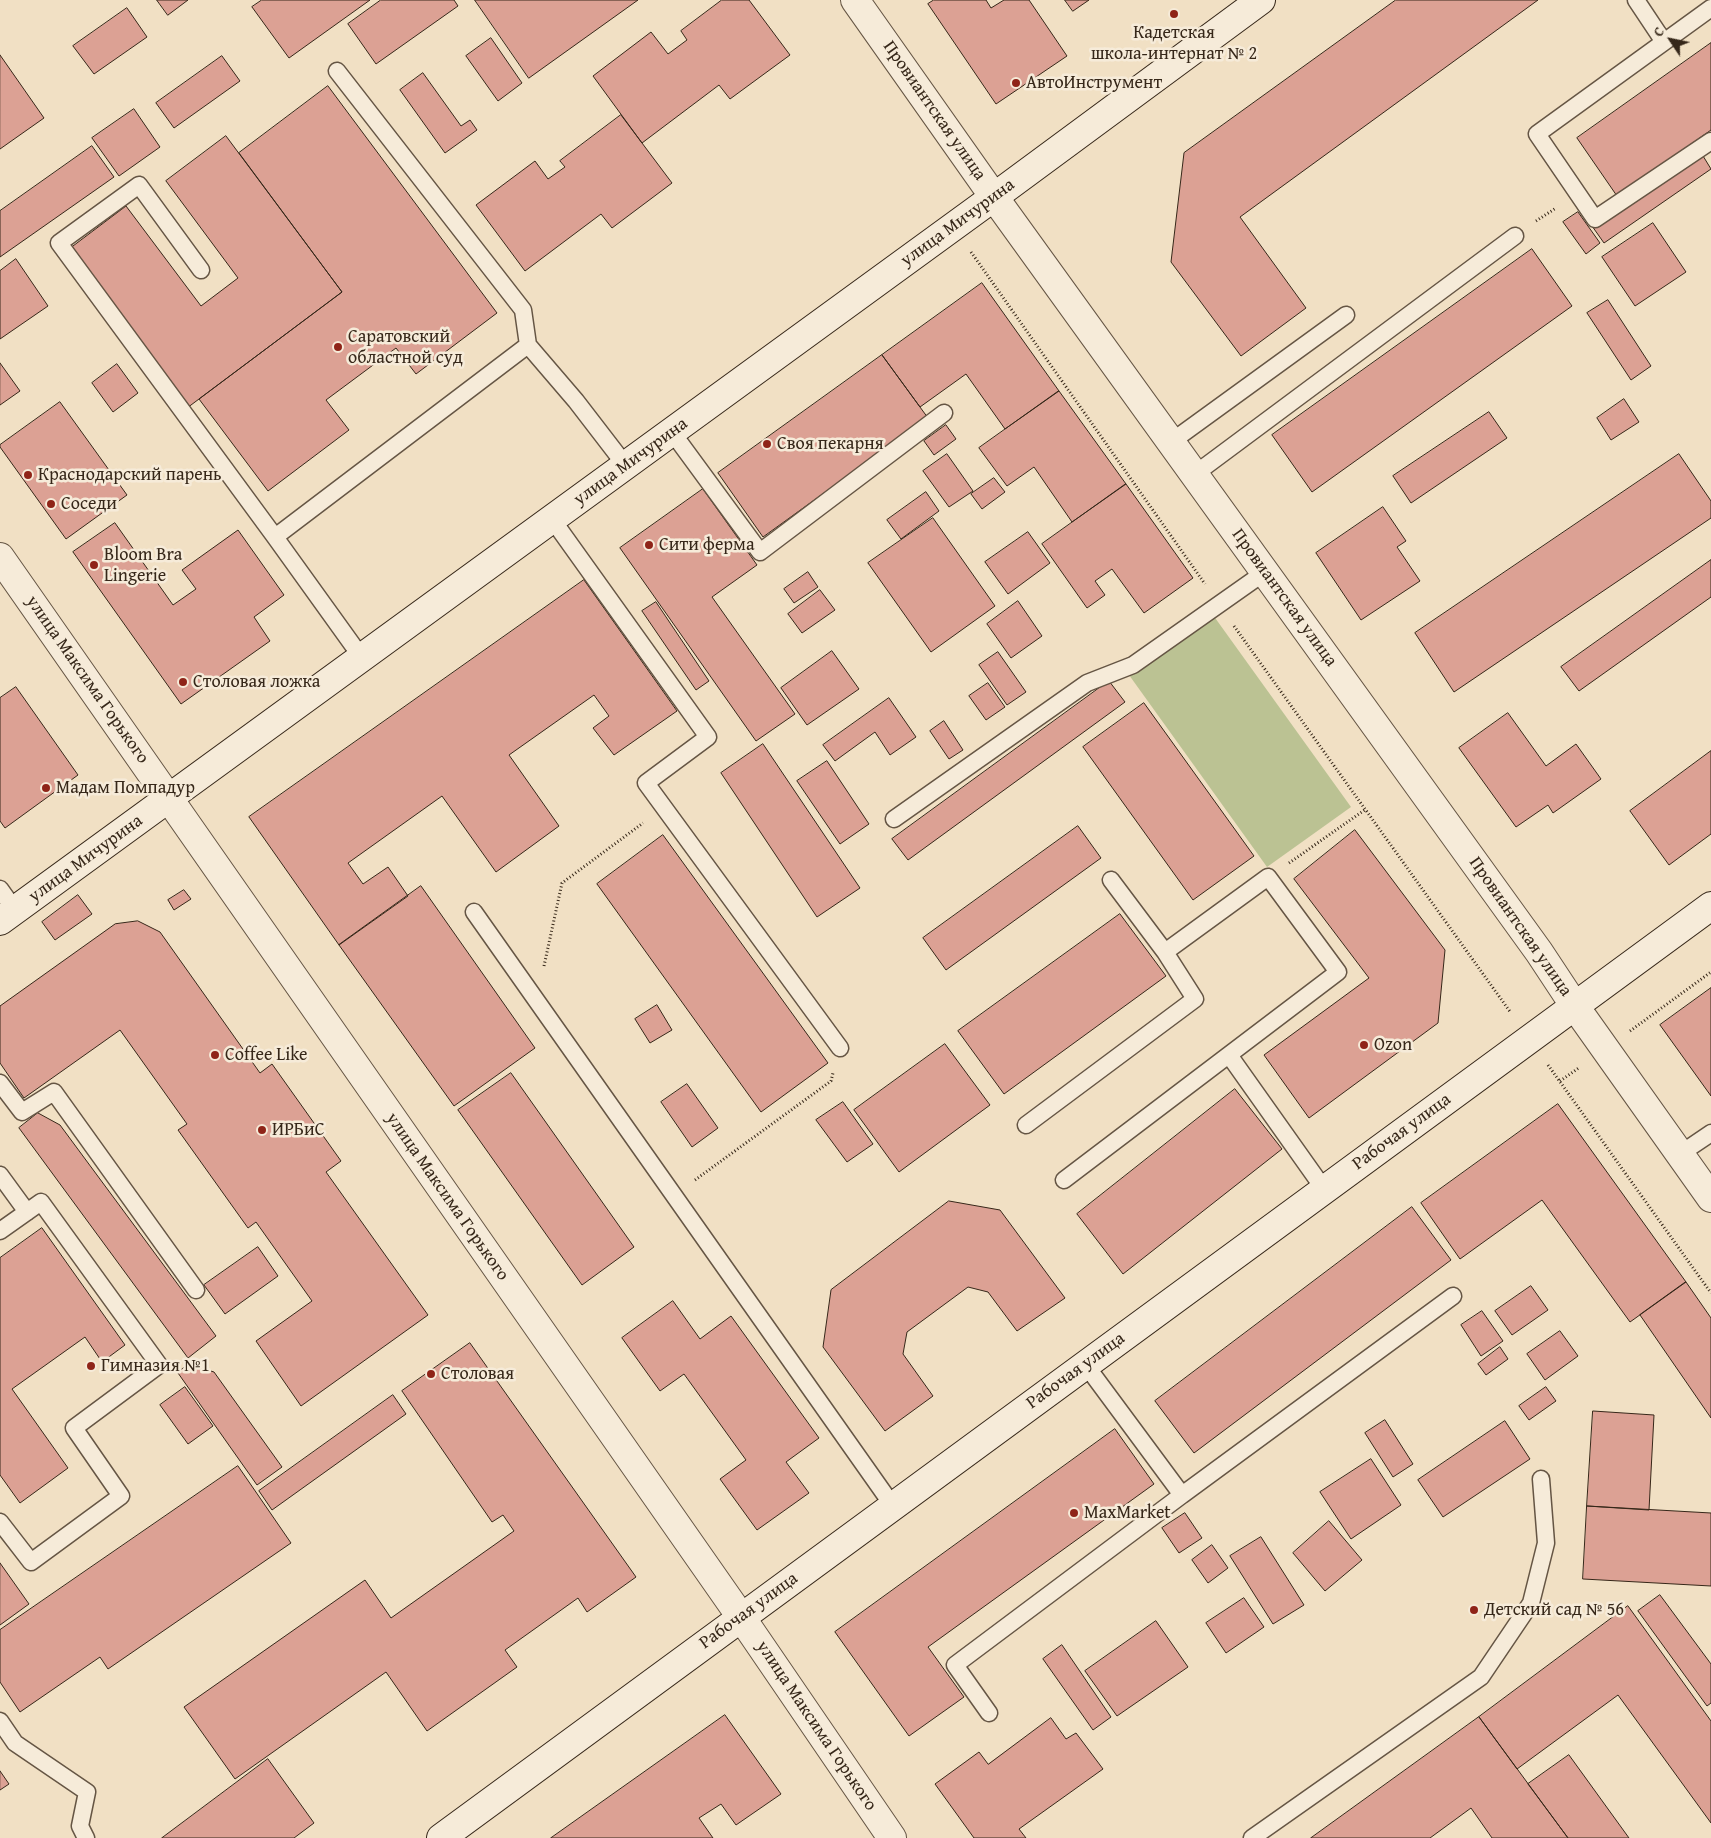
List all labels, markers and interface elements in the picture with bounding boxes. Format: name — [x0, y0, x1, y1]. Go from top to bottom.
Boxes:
marker: Кадетская школа-интернат № 2 — [1168, 8, 1180, 20]
north arrow — [1646, 15, 1696, 65]
place label: Кадетская школа-интернат № 2 — [1091, 22, 1257, 64]
text: С — [1648, 23, 1669, 40]
street label: Провиантская улица — [878, 37, 990, 185]
place label: АвтоИнструмент — [1026, 72, 1162, 94]
marker: АвтоИнструмент — [1010, 77, 1022, 89]
street label: улица Мичурина — [897, 174, 1019, 272]
place label: Саратовский областной суд — [348, 326, 463, 368]
marker: Саратовский областной суд — [332, 341, 344, 353]
street label: улица Мичурина — [570, 413, 692, 511]
place label: Своя пекарня — [777, 433, 884, 455]
marker: Своя пекарня — [761, 438, 773, 450]
place label: Краснодарский парень — [38, 464, 222, 486]
marker: Краснодарский парень — [22, 469, 34, 481]
place label: Соседи — [61, 493, 117, 515]
marker: Соседи — [45, 498, 57, 510]
street label: Провиантская улица — [1227, 525, 1341, 671]
place label: Сити ферма — [659, 534, 755, 556]
marker: Сити ферма — [643, 539, 655, 551]
place label: Bloom Bra Lingerie — [104, 544, 182, 586]
marker: Bloom Bra Lingerie — [88, 559, 100, 571]
street label: улица Максима Горького — [21, 592, 153, 768]
place label: Столовая ложка — [193, 671, 320, 693]
marker: Столовая ложка — [177, 676, 189, 688]
place label: Мадам Помпадур — [56, 777, 195, 799]
marker: Мадам Помпадур — [40, 782, 52, 794]
street label: улица Мичурина — [25, 810, 147, 908]
street label: Провиантская улица — [1464, 853, 1576, 1001]
place label: Ozon — [1374, 1034, 1412, 1056]
marker: Ozon — [1358, 1039, 1370, 1051]
place label: Coffee Like — [225, 1044, 307, 1066]
marker: Coffee Like — [209, 1049, 221, 1061]
street label: Рабочая улица — [1349, 1089, 1455, 1175]
street label: улица Максима Горького — [381, 1109, 513, 1285]
place label: ИРБиС — [272, 1119, 324, 1141]
marker: ИРБиС — [256, 1124, 268, 1136]
street label: Рабочая улица — [1023, 1328, 1129, 1414]
place label: Гимназия №1 — [101, 1355, 210, 1377]
marker: Гимназия №1 — [85, 1360, 97, 1372]
place label: Столовая — [441, 1363, 514, 1385]
marker: Столовая — [425, 1368, 437, 1380]
place label: MaxMarket — [1084, 1502, 1171, 1524]
marker: MaxMarket — [1068, 1507, 1080, 1519]
street label: Рабочая улица — [696, 1568, 802, 1654]
place label: Детский сад № 56 — [1484, 1599, 1624, 1621]
marker: Детский сад № 56 — [1468, 1604, 1480, 1616]
street label: улица Максима Горького — [751, 1637, 881, 1815]

